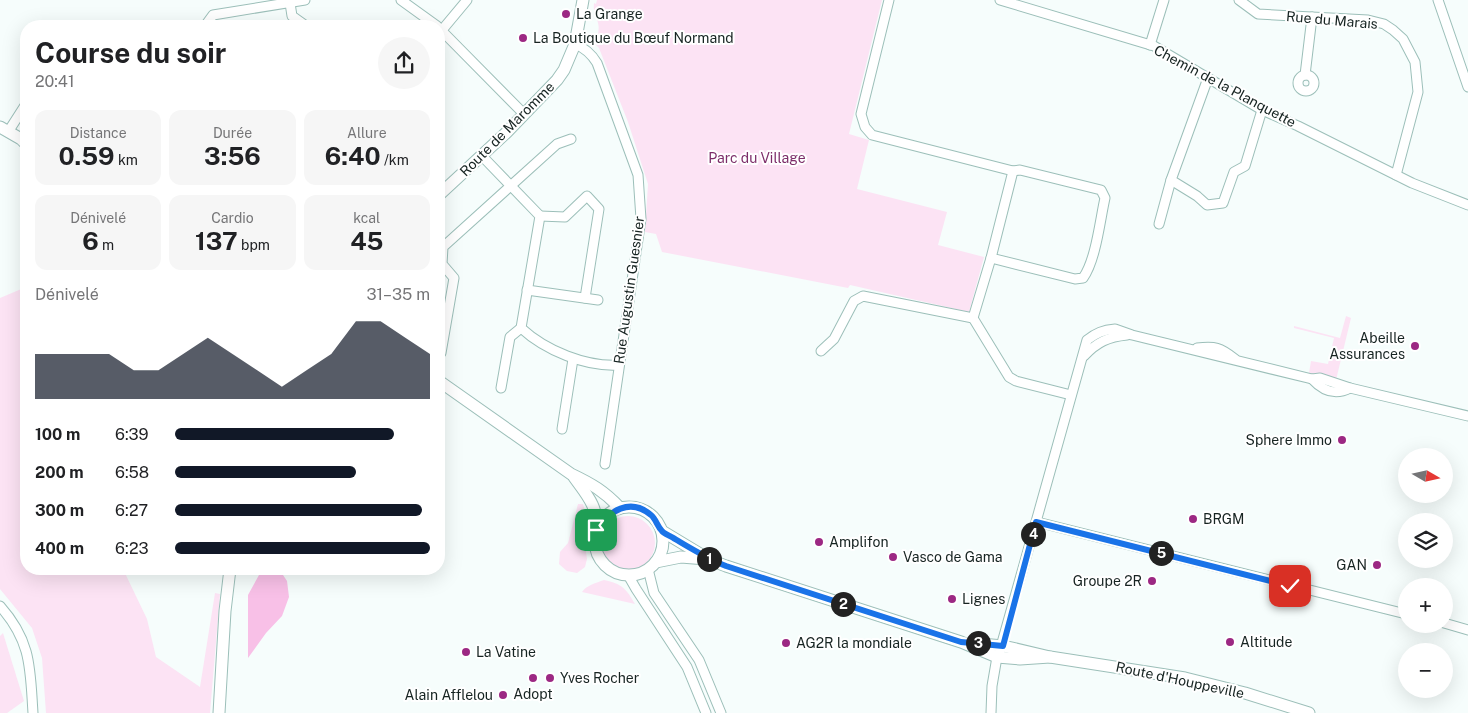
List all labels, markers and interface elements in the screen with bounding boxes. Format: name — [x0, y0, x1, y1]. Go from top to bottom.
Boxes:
place label: La Grange — [576, 6, 643, 22]
marker: La Grange — [560, 8, 572, 20]
street label: Rue du Marais — [1285, 8, 1379, 32]
place label: La Boutique du Bœuf Normand — [533, 30, 734, 46]
marker: La Boutique du Bœuf Normand — [517, 32, 529, 44]
text: Course du soir — [35, 36, 226, 69]
button: share — [378, 37, 430, 89]
street label: Chemin de la Planquette — [1151, 42, 1299, 130]
text: 20:41 — [35, 72, 74, 91]
street label: Route de Maromme — [457, 79, 557, 179]
text: Distance — [70, 125, 127, 141]
text: Durée — [213, 125, 252, 141]
text: Allure — [347, 125, 387, 141]
text: 0.59 — [58, 141, 115, 171]
text: 3:56 — [204, 141, 261, 171]
text: 6:40 — [325, 141, 381, 171]
park label: Parc du Village — [708, 150, 806, 166]
text: km — [115, 152, 138, 168]
text: /km — [381, 152, 409, 168]
text: Dénivelé — [70, 210, 126, 226]
text: Cardio — [211, 210, 254, 226]
text: kcal — [353, 210, 380, 226]
street label: Rue Augustin Guesnier — [611, 215, 647, 365]
text: 6 — [82, 226, 99, 256]
text: 137 — [195, 226, 238, 256]
text: 45 — [350, 226, 383, 256]
text: m — [99, 237, 114, 253]
text: bpm — [238, 237, 270, 253]
text: Dénivelé — [35, 285, 99, 304]
text: 31–35 m — [366, 285, 430, 304]
place label: Abeille Assurances — [1329, 330, 1405, 362]
marker: Abeille Assurances — [1409, 340, 1421, 352]
text: 100 m — [35, 425, 80, 444]
text: 6:39 — [115, 425, 149, 444]
place label: Sphere Immo — [1246, 432, 1332, 448]
marker: Sphere Immo — [1336, 434, 1348, 446]
north arrow — [1398, 448, 1452, 502]
map controls — [1398, 448, 1453, 698]
text: 200 m — [35, 463, 84, 482]
text: 6:58 — [115, 463, 149, 482]
text: 300 m — [35, 501, 84, 520]
text: 6:27 — [115, 501, 148, 520]
pin — [575, 509, 617, 551]
place label: BRGM — [1203, 511, 1244, 527]
marker: BRGM — [1187, 513, 1199, 525]
button: layers — [1398, 513, 1453, 568]
icon: arrive — [582, 516, 610, 544]
pin: 4 — [1020, 522, 1046, 546]
text: 4 — [1029, 526, 1038, 542]
place label: Amplifon — [829, 534, 888, 550]
marker: Amplifon — [813, 536, 825, 548]
text: 400 m — [35, 539, 84, 558]
text: 6:23 — [115, 539, 149, 558]
pin: 5 — [1148, 540, 1174, 566]
text: 5 — [1157, 545, 1166, 561]
pin: 1 — [696, 546, 722, 572]
place label: Vasco de Gama — [903, 549, 1003, 565]
text: 1 — [707, 551, 713, 567]
marker: Vasco de Gama — [887, 551, 899, 563]
place label: GAN — [1336, 557, 1367, 573]
marker: GAN — [1371, 559, 1383, 571]
pin — [1269, 565, 1311, 607]
icon: check — [1276, 572, 1304, 600]
place label: Groupe 2R — [1073, 573, 1142, 589]
marker: Groupe 2R — [1146, 575, 1158, 587]
button: + — [1398, 578, 1453, 633]
place label: Lignes — [962, 591, 1005, 607]
pin: 2 — [830, 592, 856, 616]
marker: Lignes — [946, 593, 958, 605]
text: 2 — [839, 596, 848, 612]
pin: 3 — [966, 630, 990, 656]
place label: Altitude — [1240, 634, 1292, 650]
place label: AG2R la mondiale — [796, 635, 912, 651]
text: 3 — [974, 635, 983, 651]
marker: Altitude — [1224, 636, 1236, 648]
marker: AG2R la mondiale — [780, 637, 792, 649]
button: − — [1398, 643, 1453, 698]
place label: La Vatine — [476, 644, 536, 660]
marker: La Vatine — [460, 646, 472, 658]
street label: Route d'Houppeville — [1114, 659, 1246, 701]
place label: Yves Rocher — [560, 670, 639, 686]
marker: Adopt — [527, 672, 539, 684]
marker: Yves Rocher — [544, 672, 556, 684]
place label: Adopt — [513, 686, 553, 702]
place label: Alain Afflelou — [405, 687, 493, 703]
marker: Alain Afflelou — [497, 689, 509, 701]

